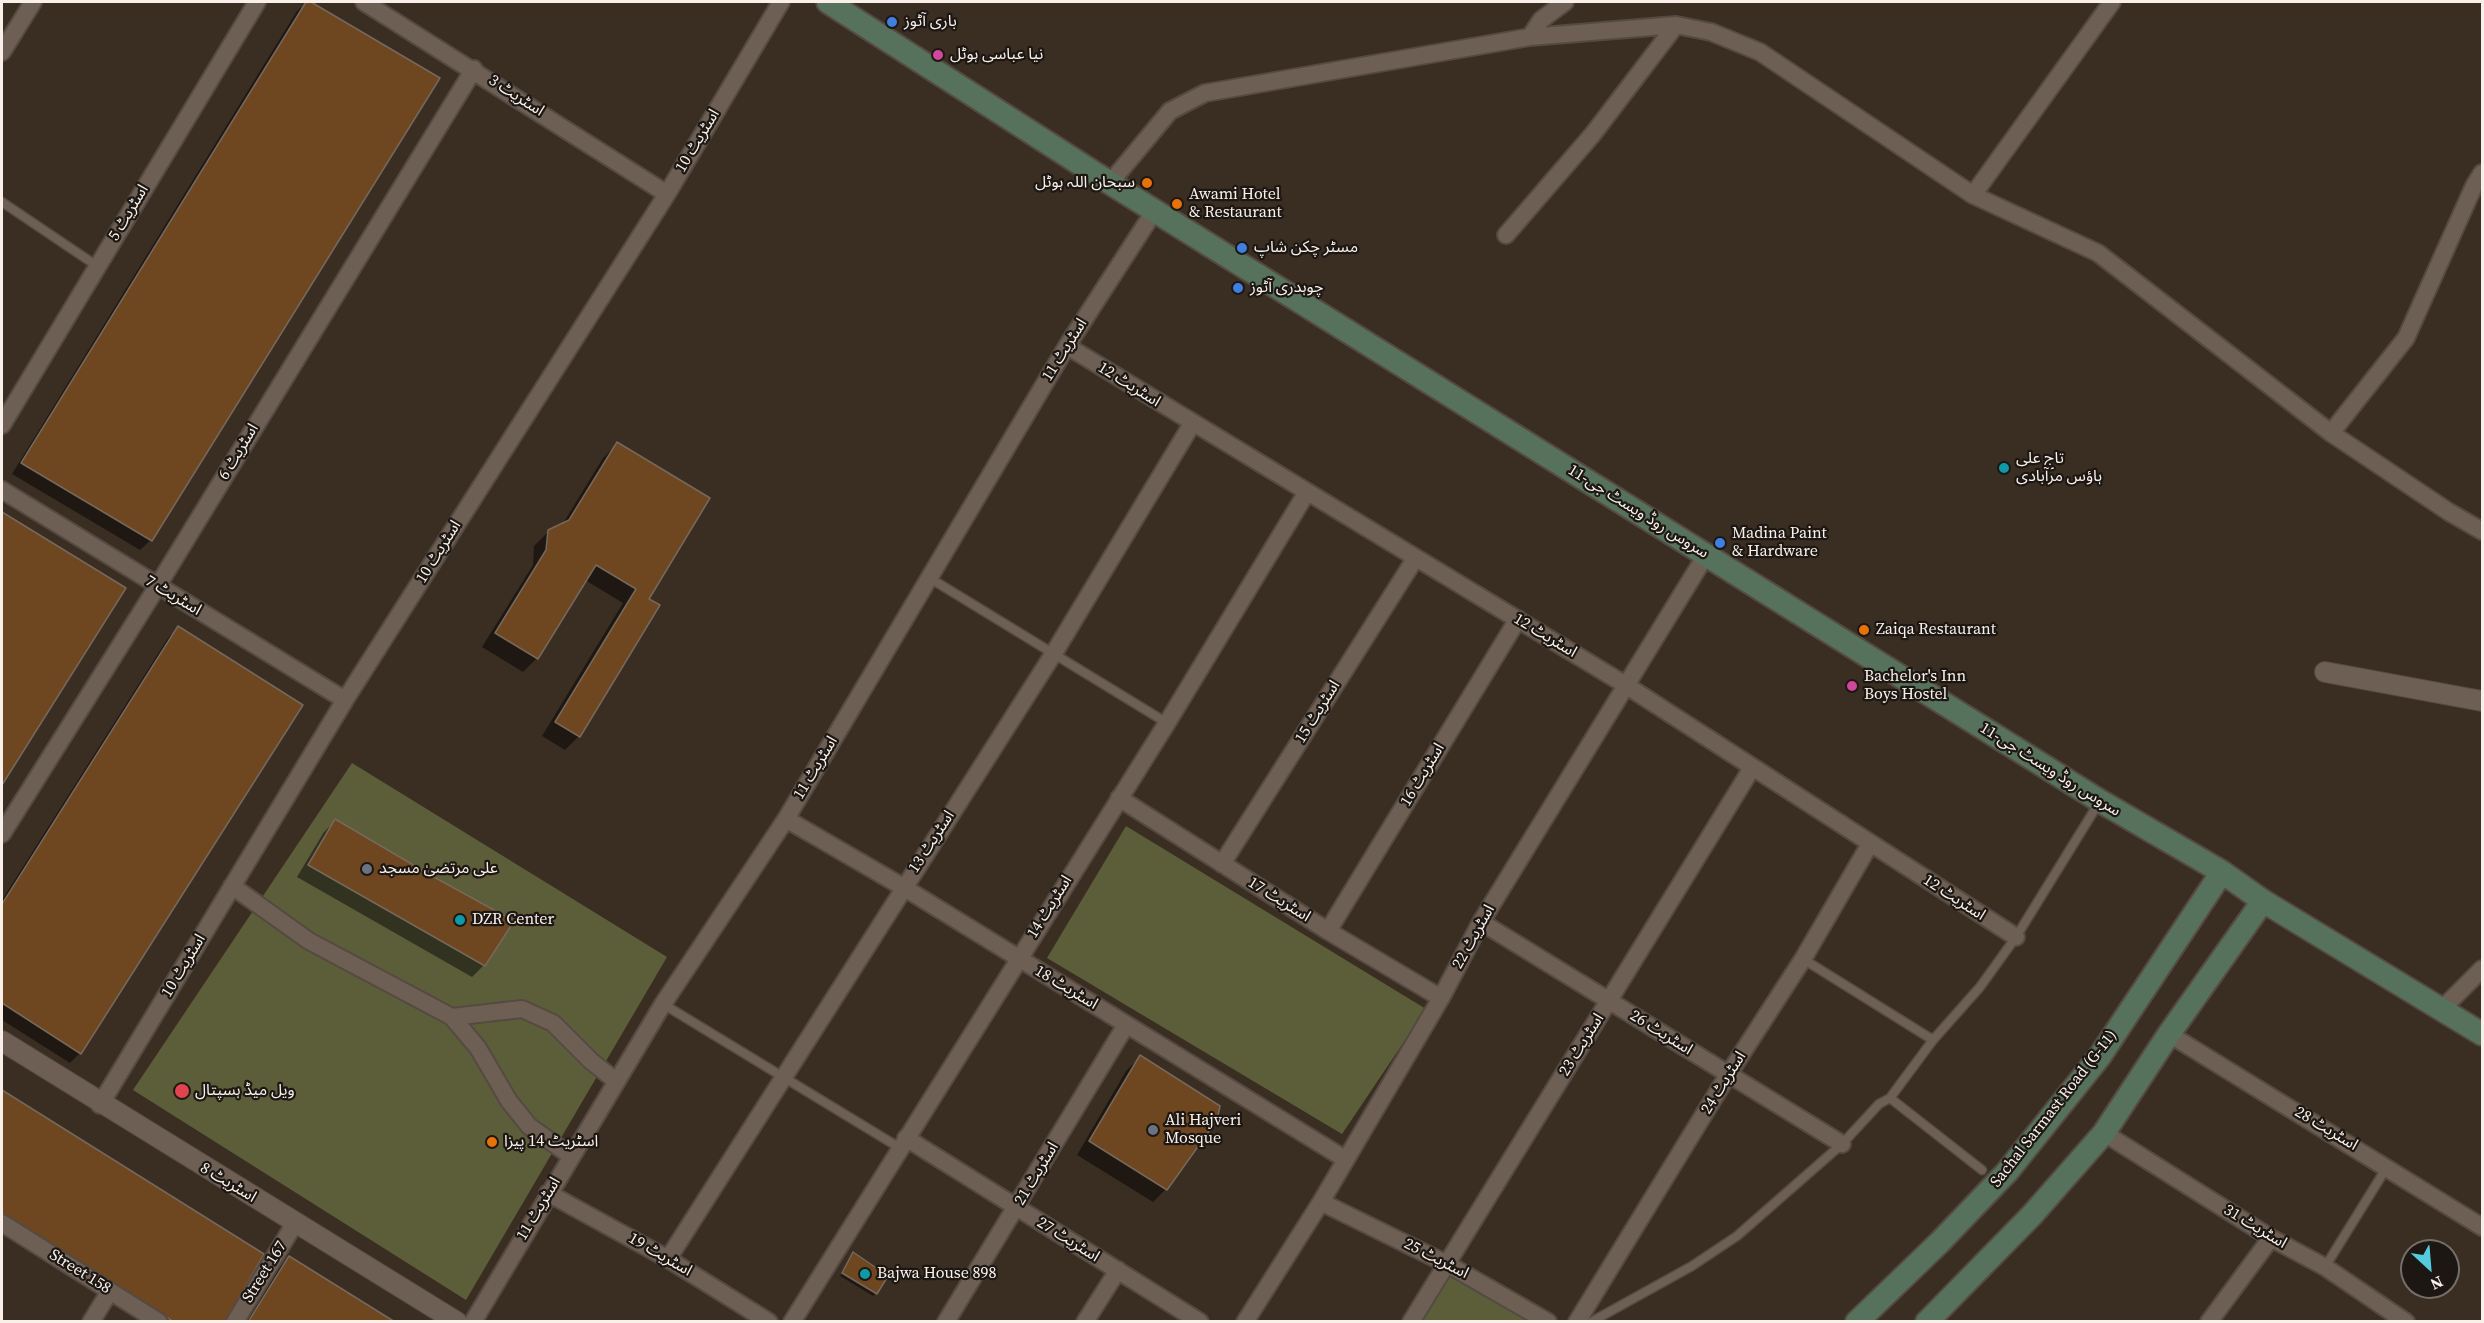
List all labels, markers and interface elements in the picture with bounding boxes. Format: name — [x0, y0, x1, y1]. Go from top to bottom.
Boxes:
place label: باری آٹوز — [904, 12, 957, 32]
marker: باری آٹوز — [885, 15, 899, 29]
place label: نیا عباسی ہوٹل — [950, 45, 1043, 65]
marker: نیا عباسی ہوٹل — [931, 48, 945, 62]
street label: اسٹریٹ 3 — [485, 71, 547, 121]
street label: اسٹریٹ 10 — [672, 106, 724, 176]
place label: سبحان اللہ ہوٹل — [1035, 173, 1135, 193]
marker: سبحان اللہ ہوٹل — [1140, 176, 1154, 190]
street label: اسٹریٹ 5 — [105, 181, 153, 245]
place label: Awami Hotel & Restaurant — [1189, 185, 1282, 223]
marker: Awami Hotel & Restaurant — [1170, 197, 1184, 211]
place label: مسٹر چکن شاپ — [1254, 238, 1358, 258]
marker: مسٹر چکن شاپ — [1235, 241, 1249, 255]
place label: چوہدری آٹوز — [1250, 278, 1324, 298]
marker: چوہدری آٹوز — [1231, 281, 1245, 295]
street label: اسٹریٹ 11 — [1038, 315, 1092, 385]
street label: اسٹریٹ 12 — [1094, 358, 1164, 412]
street label: اسٹریٹ 6 — [215, 420, 263, 484]
place label: تاج علی ہاؤس مرآبادی — [2016, 449, 2102, 487]
street label: سروس روڈ ویسٹ جی-11 — [1564, 461, 1712, 563]
marker: تاج علی ہاؤس مرآبادی — [1997, 461, 2011, 475]
street label: اسٹریٹ 10 — [412, 517, 466, 587]
place label: Madina Paint & Hardware — [1732, 524, 1827, 562]
marker: Madina Paint & Hardware — [1713, 536, 1727, 550]
street label: اسٹریٹ 7 — [141, 572, 205, 620]
street label: اسٹریٹ 12 — [1510, 610, 1580, 662]
place label: Zaiqa Restaurant — [1876, 620, 1996, 640]
marker: Zaiqa Restaurant — [1857, 623, 1871, 637]
place label: Bachelor's Inn Boys Hostel — [1864, 667, 1966, 705]
street label: اسٹریٹ 15 — [1291, 677, 1345, 747]
marker: Bachelor's Inn Boys Hostel — [1845, 679, 1859, 693]
street label: سروس روڈ ویسٹ جی-11 — [1976, 719, 2124, 821]
street label: اسٹریٹ 11 — [790, 733, 842, 803]
street label: اسٹریٹ 16 — [1397, 740, 1449, 810]
street label: اسٹریٹ 13 — [905, 807, 959, 877]
place label: علی مرتضیٰ مسجد — [379, 859, 498, 879]
marker: علی مرتضیٰ مسجد — [360, 862, 374, 876]
street label: اسٹریٹ 12 — [1919, 871, 1989, 925]
street label: اسٹریٹ 14 — [1023, 872, 1077, 942]
street label: اسٹریٹ 17 — [1244, 873, 1314, 927]
street label: اسٹریٹ 22 — [1449, 902, 1499, 972]
place label: DZR Center — [472, 910, 554, 930]
marker: DZR Center — [453, 913, 467, 927]
street label: اسٹریٹ 10 — [158, 931, 210, 1001]
street label: اسٹریٹ 18 — [1031, 962, 1101, 1014]
street label: اسٹریٹ 26 — [1626, 1006, 1696, 1060]
street label: اسٹریٹ 23 — [1555, 1010, 1609, 1080]
street label: Sachal Sarmast Road (G-11) — [1987, 1026, 2121, 1192]
street label: اسٹریٹ 24 — [1697, 1048, 1751, 1118]
place label: ویل میڈ ہسپتال — [195, 1081, 295, 1101]
marker: ویل میڈ ہسپتال — [173, 1082, 191, 1100]
street label: اسٹریٹ 28 — [2291, 1103, 2361, 1155]
place label: Ali Hajveri Mosque — [1165, 1111, 1241, 1149]
marker: Ali Hajveri Mosque — [1146, 1123, 1160, 1137]
place label: اسٹریٹ 14 پیزا — [504, 1132, 598, 1152]
marker: اسٹریٹ 14 پیزا — [485, 1135, 499, 1149]
street label: اسٹریٹ 21 — [1011, 1139, 1063, 1209]
street label: اسٹریٹ 8 — [196, 1159, 260, 1207]
street label: اسٹریٹ 11 — [513, 1174, 565, 1244]
street label: اسٹریٹ 31 — [2220, 1201, 2290, 1253]
street label: اسٹریٹ 27 — [1033, 1213, 1103, 1267]
street label: اسٹریٹ 19 — [625, 1229, 695, 1281]
street label: اسٹریٹ 25 — [1400, 1235, 1472, 1283]
street label: Street 167 — [239, 1238, 291, 1306]
north arrow — [2400, 1239, 2460, 1299]
street label: Street 158 — [46, 1246, 114, 1298]
place label: Bajwa House 898 — [877, 1264, 997, 1284]
marker: Bajwa House 898 — [858, 1267, 872, 1281]
text: N — [2427, 1271, 2447, 1296]

